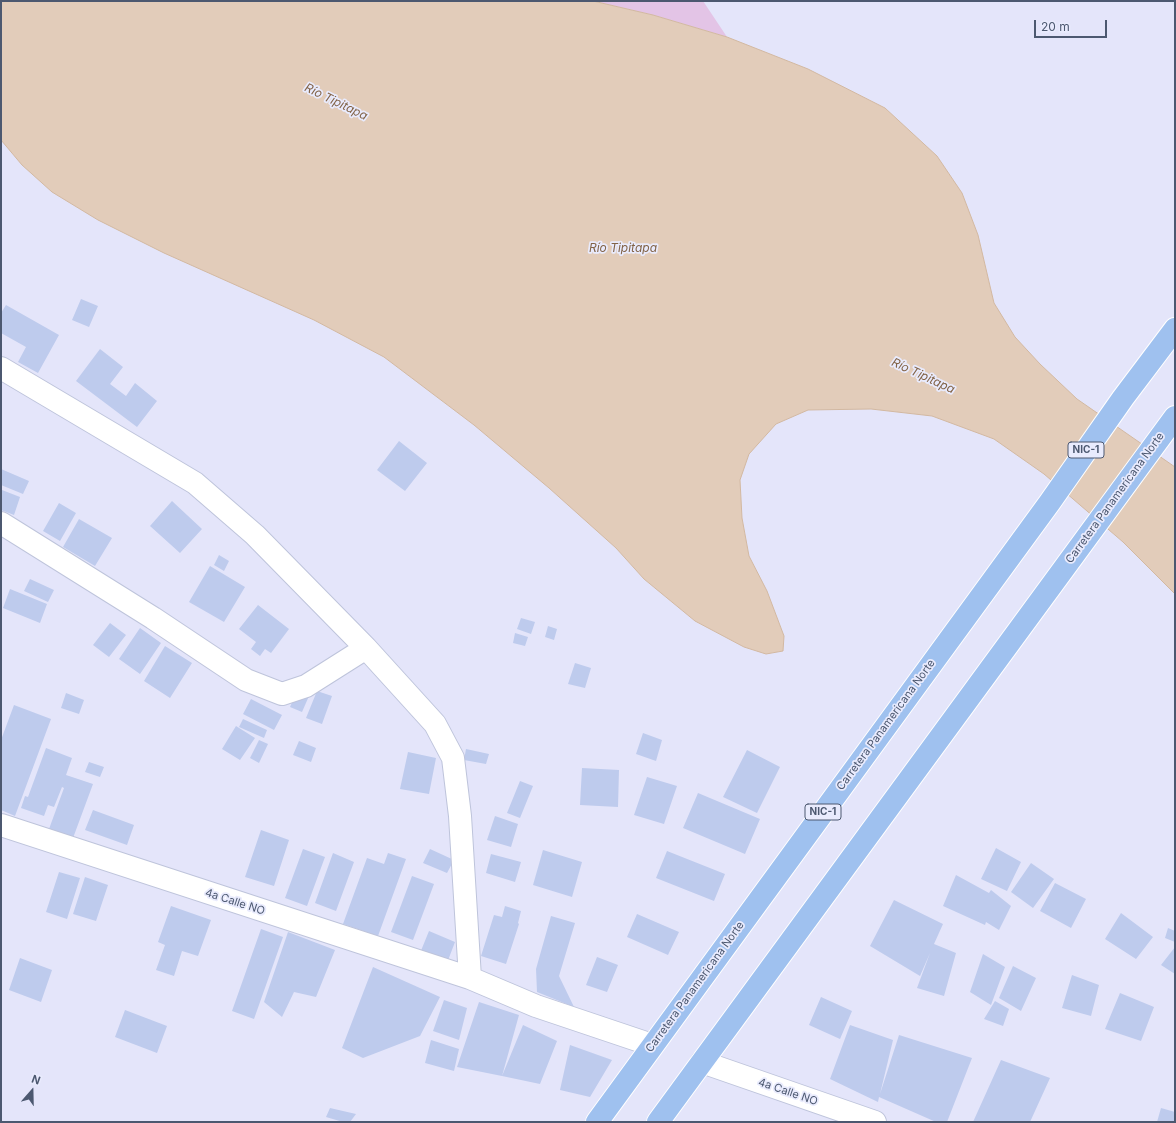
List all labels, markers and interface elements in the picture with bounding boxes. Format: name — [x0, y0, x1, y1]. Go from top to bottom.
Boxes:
scale bar — [1036, 12, 1109, 38]
text: 20 m — [1041, 19, 1070, 34]
water label: Río Tipitapa — [302, 81, 370, 123]
water label: Río Tipitapa — [589, 241, 657, 255]
water label: Río Tipitapa — [889, 355, 957, 397]
street label: Carretera Panamericana Norte — [1063, 430, 1167, 566]
road number: NIC-1 — [1068, 442, 1104, 458]
street label: Carretera Panamericana Norte — [834, 657, 938, 793]
road number: NIC-1 — [805, 804, 841, 820]
street label: 4a Calle NO — [203, 886, 267, 918]
street label: Carretera Panamericana Norte — [643, 919, 747, 1055]
north arrow — [12, 1071, 52, 1111]
text: N — [30, 1072, 42, 1088]
street label: 4a Calle NO — [756, 1076, 820, 1108]

